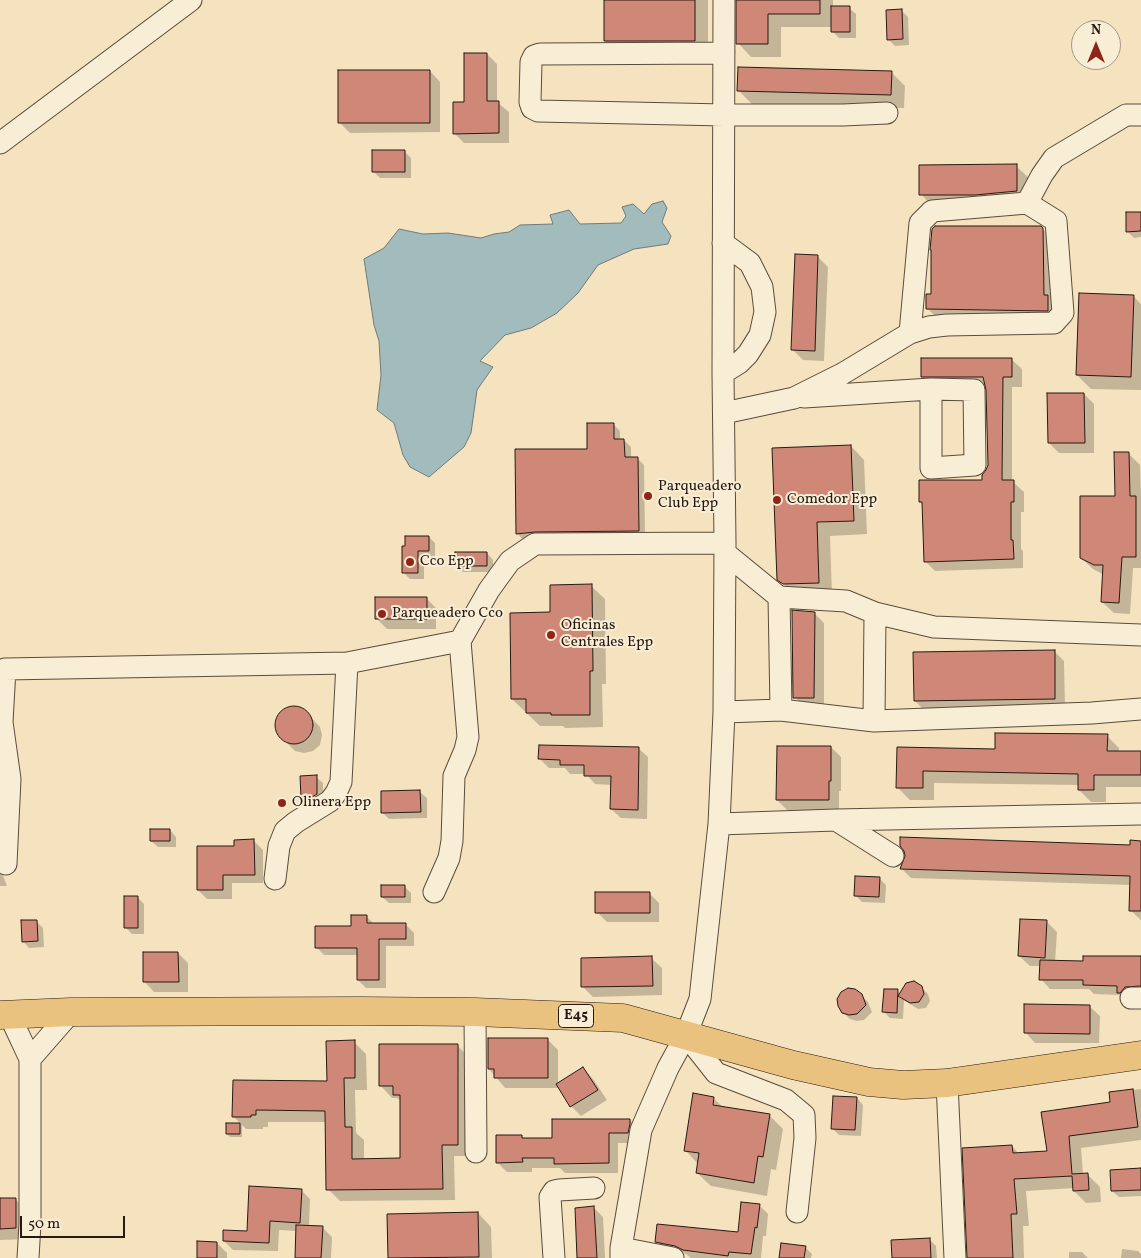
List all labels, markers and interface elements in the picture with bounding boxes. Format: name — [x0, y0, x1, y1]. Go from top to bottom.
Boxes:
north arrow — [1071, 20, 1121, 70]
text: N — [1091, 21, 1101, 40]
place label: Parqueadero Club Epp — [658, 478, 742, 513]
marker: Parqueadero Club Epp — [642, 490, 654, 502]
place label: Comedor Epp — [787, 491, 877, 509]
marker: Comedor Epp — [771, 494, 783, 506]
place label: Cco Epp — [420, 553, 474, 571]
marker: Cco Epp — [404, 556, 416, 568]
place label: Parqueadero Cco — [392, 605, 503, 623]
marker: Parqueadero Cco — [376, 608, 388, 620]
place label: Oficinas Centrales Epp — [561, 617, 653, 652]
marker: Oficinas Centrales Epp — [545, 629, 557, 641]
place label: Olinera Epp — [292, 794, 371, 812]
marker: Olinera Epp — [276, 797, 288, 809]
road number: E45 — [558, 1004, 594, 1028]
scale bar — [22, 1206, 128, 1238]
text: 50 m — [28, 1214, 60, 1235]

